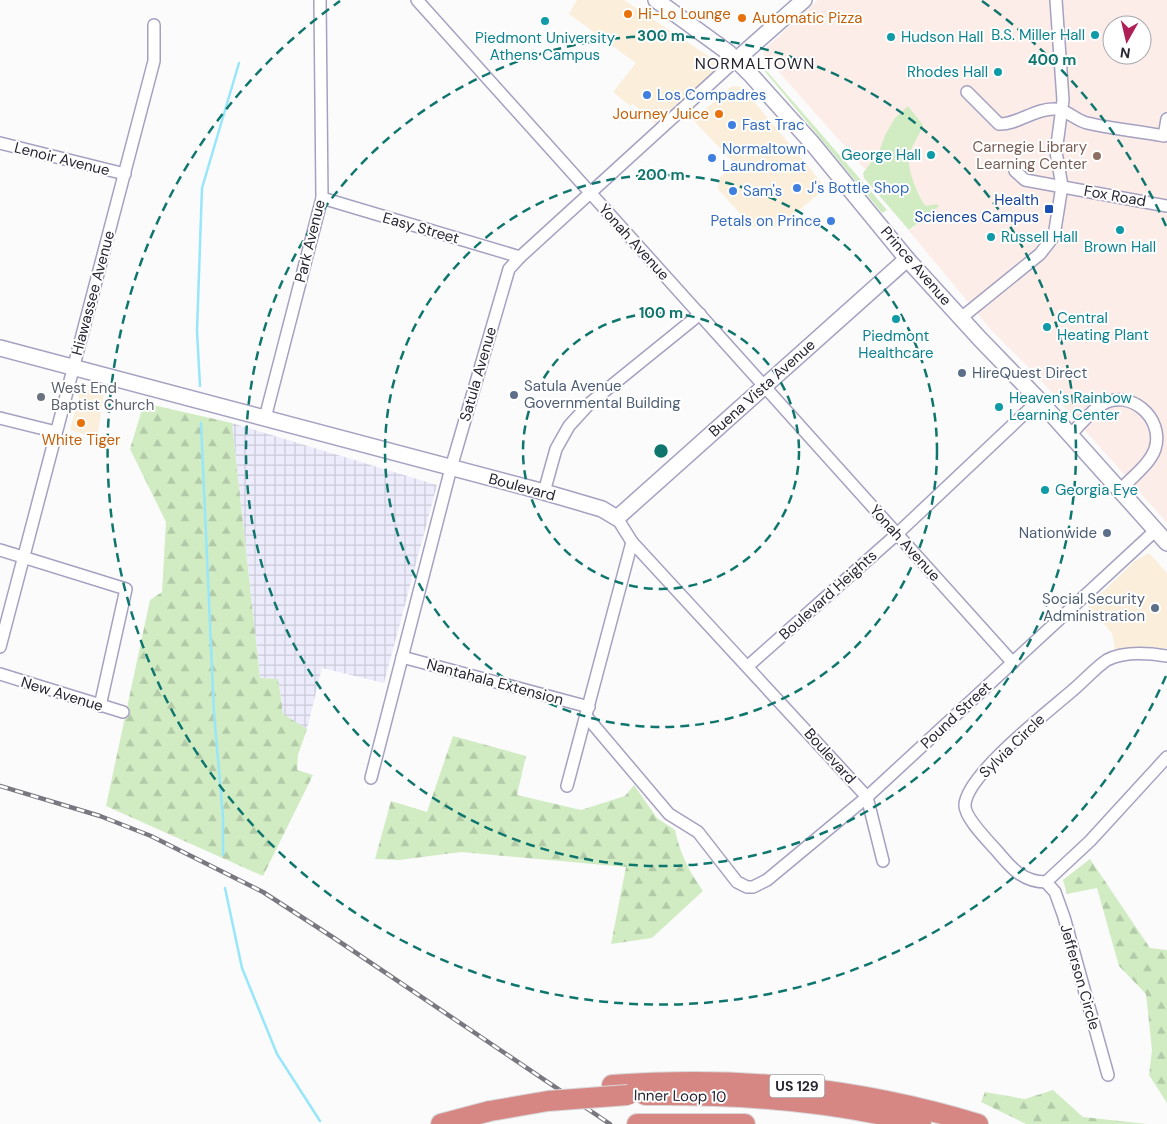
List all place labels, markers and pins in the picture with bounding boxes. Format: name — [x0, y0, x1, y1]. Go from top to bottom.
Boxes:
place label: Hi-Lo Lounge — [638, 4, 731, 24]
marker: Hi-Lo Lounge — [622, 8, 634, 20]
place label: Automatic Pizza — [752, 8, 863, 28]
marker: Automatic Pizza — [736, 12, 748, 24]
marker: Piedmont University Athens Campus — [539, 15, 551, 27]
place label: B.S. Miller Hall — [991, 25, 1085, 45]
place label: Hudson Hall — [901, 27, 983, 47]
place label: Piedmont University Athens Campus — [475, 28, 616, 65]
marker: B.S. Miller Hall — [1089, 29, 1101, 41]
marker: Hudson Hall — [885, 31, 897, 43]
place label: Rhodes Hall — [907, 62, 988, 82]
marker: Rhodes Hall — [992, 66, 1004, 78]
place label: Los Compadres — [657, 85, 766, 105]
marker: Los Compadres — [641, 89, 653, 101]
place label: Journey Juice — [612, 104, 709, 124]
marker: Journey Juice — [713, 108, 725, 120]
place label: Fast Trac — [742, 115, 805, 135]
marker: Fast Trac — [726, 119, 738, 131]
place label: Carnegie Library Learning Center — [972, 137, 1088, 174]
place label: Normaltown Laundromat — [722, 139, 806, 176]
place label: George Hall — [841, 145, 921, 165]
marker: George Hall — [925, 149, 937, 161]
marker: Carnegie Library Learning Center — [1091, 150, 1103, 162]
marker: Normaltown Laundromat — [706, 152, 718, 164]
place label: J's Bottle Shop — [807, 178, 909, 198]
place label: Sam's — [743, 181, 782, 201]
marker: J's Bottle Shop — [791, 182, 803, 194]
marker: Sam's — [727, 185, 739, 197]
place label: Health Sciences Campus — [915, 190, 1039, 227]
marker: Health Sciences Campus — [1043, 203, 1055, 215]
place label: Petals on Prince — [711, 211, 821, 231]
marker: Petals on Prince — [825, 215, 837, 227]
marker: Brown Hall — [1114, 224, 1126, 236]
place label: Russell Hall — [1001, 227, 1078, 247]
marker: Russell Hall — [985, 231, 997, 243]
place label: Brown Hall — [1084, 237, 1156, 257]
place label: Central Heating Plant — [1057, 308, 1149, 345]
marker: Piedmont Healthcare — [890, 313, 902, 325]
marker: Central Heating Plant — [1041, 321, 1053, 333]
place label: Piedmont Healthcare — [858, 326, 934, 363]
place label: HireQuest Direct — [972, 363, 1087, 383]
marker: HireQuest Direct — [956, 367, 968, 379]
place label: Satula Avenue Governmental Building — [524, 376, 681, 413]
place label: West End Baptist Church — [51, 378, 154, 415]
place label: Heaven's Rainbow Learning Center — [1009, 388, 1132, 425]
marker: Satula Avenue Governmental Building — [508, 389, 520, 401]
marker: West End Baptist Church — [35, 391, 47, 403]
marker: Heaven's Rainbow Learning Center — [993, 401, 1005, 413]
marker: White Tiger — [75, 417, 87, 429]
place label: White Tiger — [41, 430, 121, 450]
centre of rings — [652, 442, 670, 460]
place label: Georgia Eye — [1055, 480, 1138, 500]
marker: Georgia Eye — [1039, 484, 1051, 496]
place label: Nationwide — [1019, 523, 1097, 543]
marker: Nationwide — [1101, 527, 1113, 539]
place label: Social Security Administration — [1042, 589, 1146, 626]
marker: Social Security Administration — [1149, 602, 1161, 614]

